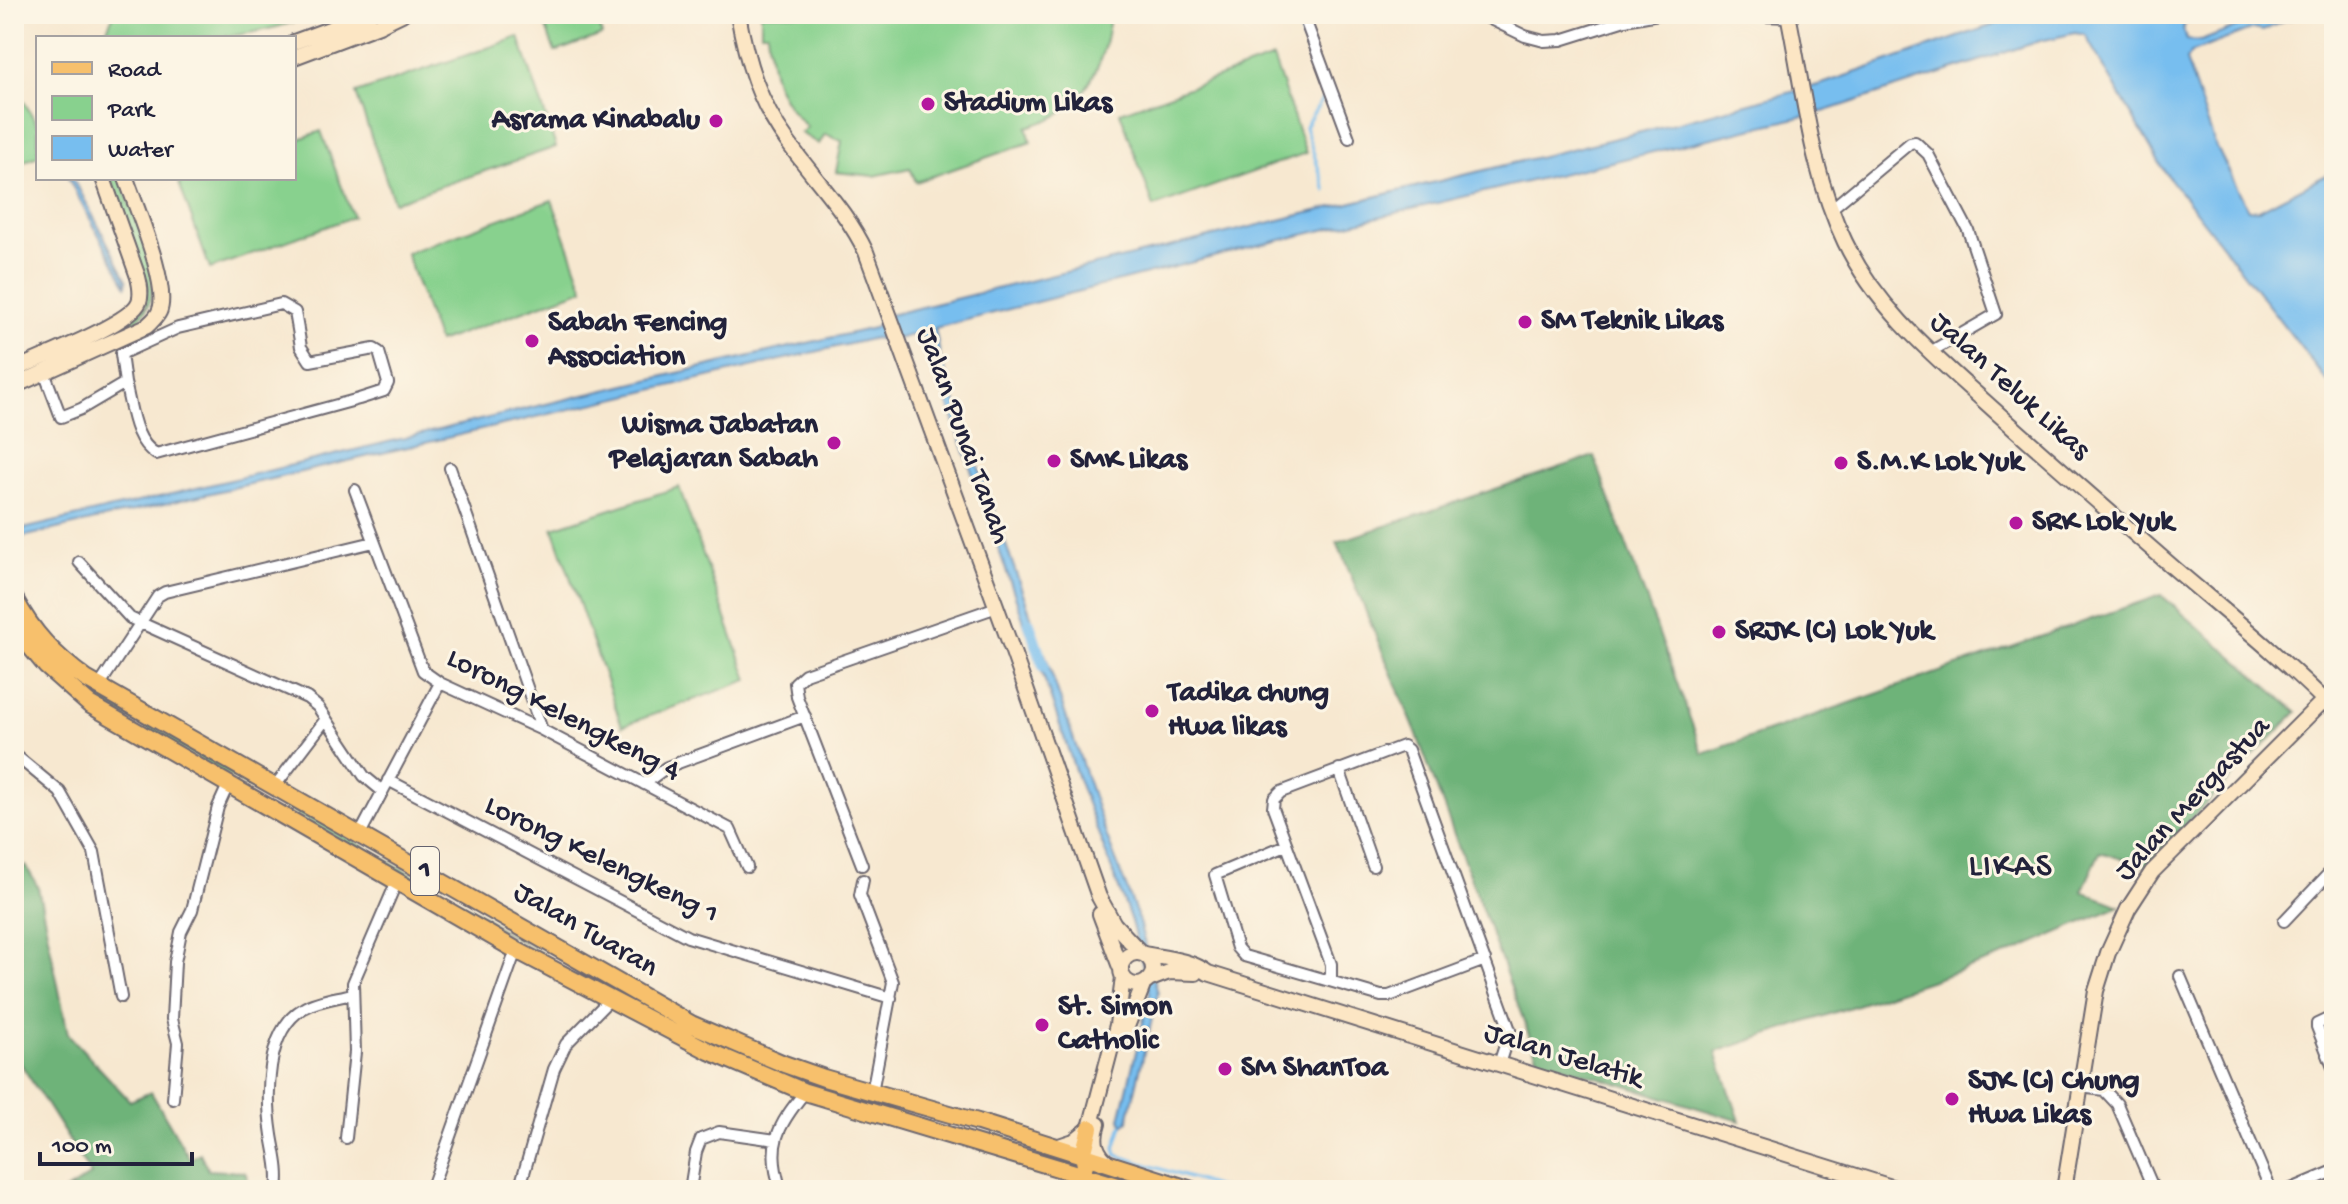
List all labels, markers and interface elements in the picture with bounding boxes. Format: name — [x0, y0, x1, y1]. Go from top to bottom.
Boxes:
legend — [36, 36, 296, 180]
text: Road — [108, 57, 162, 86]
place label: Stadium Likas — [944, 87, 1114, 122]
marker: Stadium Likas — [919, 95, 937, 113]
text: Park — [107, 97, 156, 126]
place label: Asrama Kinabalu — [491, 104, 701, 139]
marker: Asrama Kinabalu — [707, 112, 725, 130]
text: Water — [108, 137, 175, 166]
place label: SM Teknik Likas — [1541, 305, 1725, 340]
street label: Jalan Teluk Likas — [1922, 306, 2097, 469]
place label: Sabah Fencing Association — [547, 307, 727, 376]
marker: SM Teknik Likas — [1516, 313, 1534, 331]
street label: Jalan Punai Tanah — [907, 323, 1017, 549]
marker: Sabah Fencing Association — [523, 332, 541, 350]
place label: Wisma Jabatan Pelajaran Sabah — [608, 409, 819, 478]
marker: Wisma Jabatan Pelajaran Sabah — [825, 434, 843, 452]
place label: SMK Likas — [1070, 444, 1189, 479]
place label: S.M.K Lok Yuk — [1857, 446, 2026, 481]
marker: SMK Likas — [1045, 452, 1063, 470]
marker: S.M.K Lok Yuk — [1832, 454, 1850, 472]
place label: SRK Lok Yuk — [2032, 506, 2177, 541]
marker: SRK Lok Yuk — [2007, 514, 2025, 532]
place label: SRJK (C) Lok Yuk — [1735, 615, 1937, 650]
marker: SRJK (C) Lok Yuk — [1710, 623, 1728, 641]
street label: Lorong Kelengkeng 4 — [440, 642, 686, 790]
place label: Tadika chung Hwa likas — [1166, 677, 1329, 746]
marker: Tadika chung Hwa likas — [1143, 702, 1161, 720]
street label: Jalan Mergastua — [2109, 710, 2280, 889]
street label: Lorong Kelengkeng 1 — [478, 789, 724, 933]
road number: 1 — [411, 847, 439, 895]
district label: LIKAS — [1968, 848, 2054, 888]
street label: Jalan Tuaran — [507, 876, 663, 986]
place label: St. Simon Catholic — [1058, 991, 1173, 1060]
marker: St. Simon Catholic — [1033, 1016, 1051, 1034]
street label: Jalan Jelatik — [1479, 1016, 1649, 1098]
place label: SM ShanToa — [1241, 1052, 1389, 1087]
marker: SM ShanToa — [1216, 1060, 1234, 1078]
place label: SJK (C) Chung Hwa Likas — [1968, 1065, 2140, 1134]
marker: SJK (C) Chung Hwa Likas — [1943, 1090, 1961, 1108]
scale bar — [40, 1116, 192, 1166]
text: 100 m — [51, 1133, 112, 1162]

